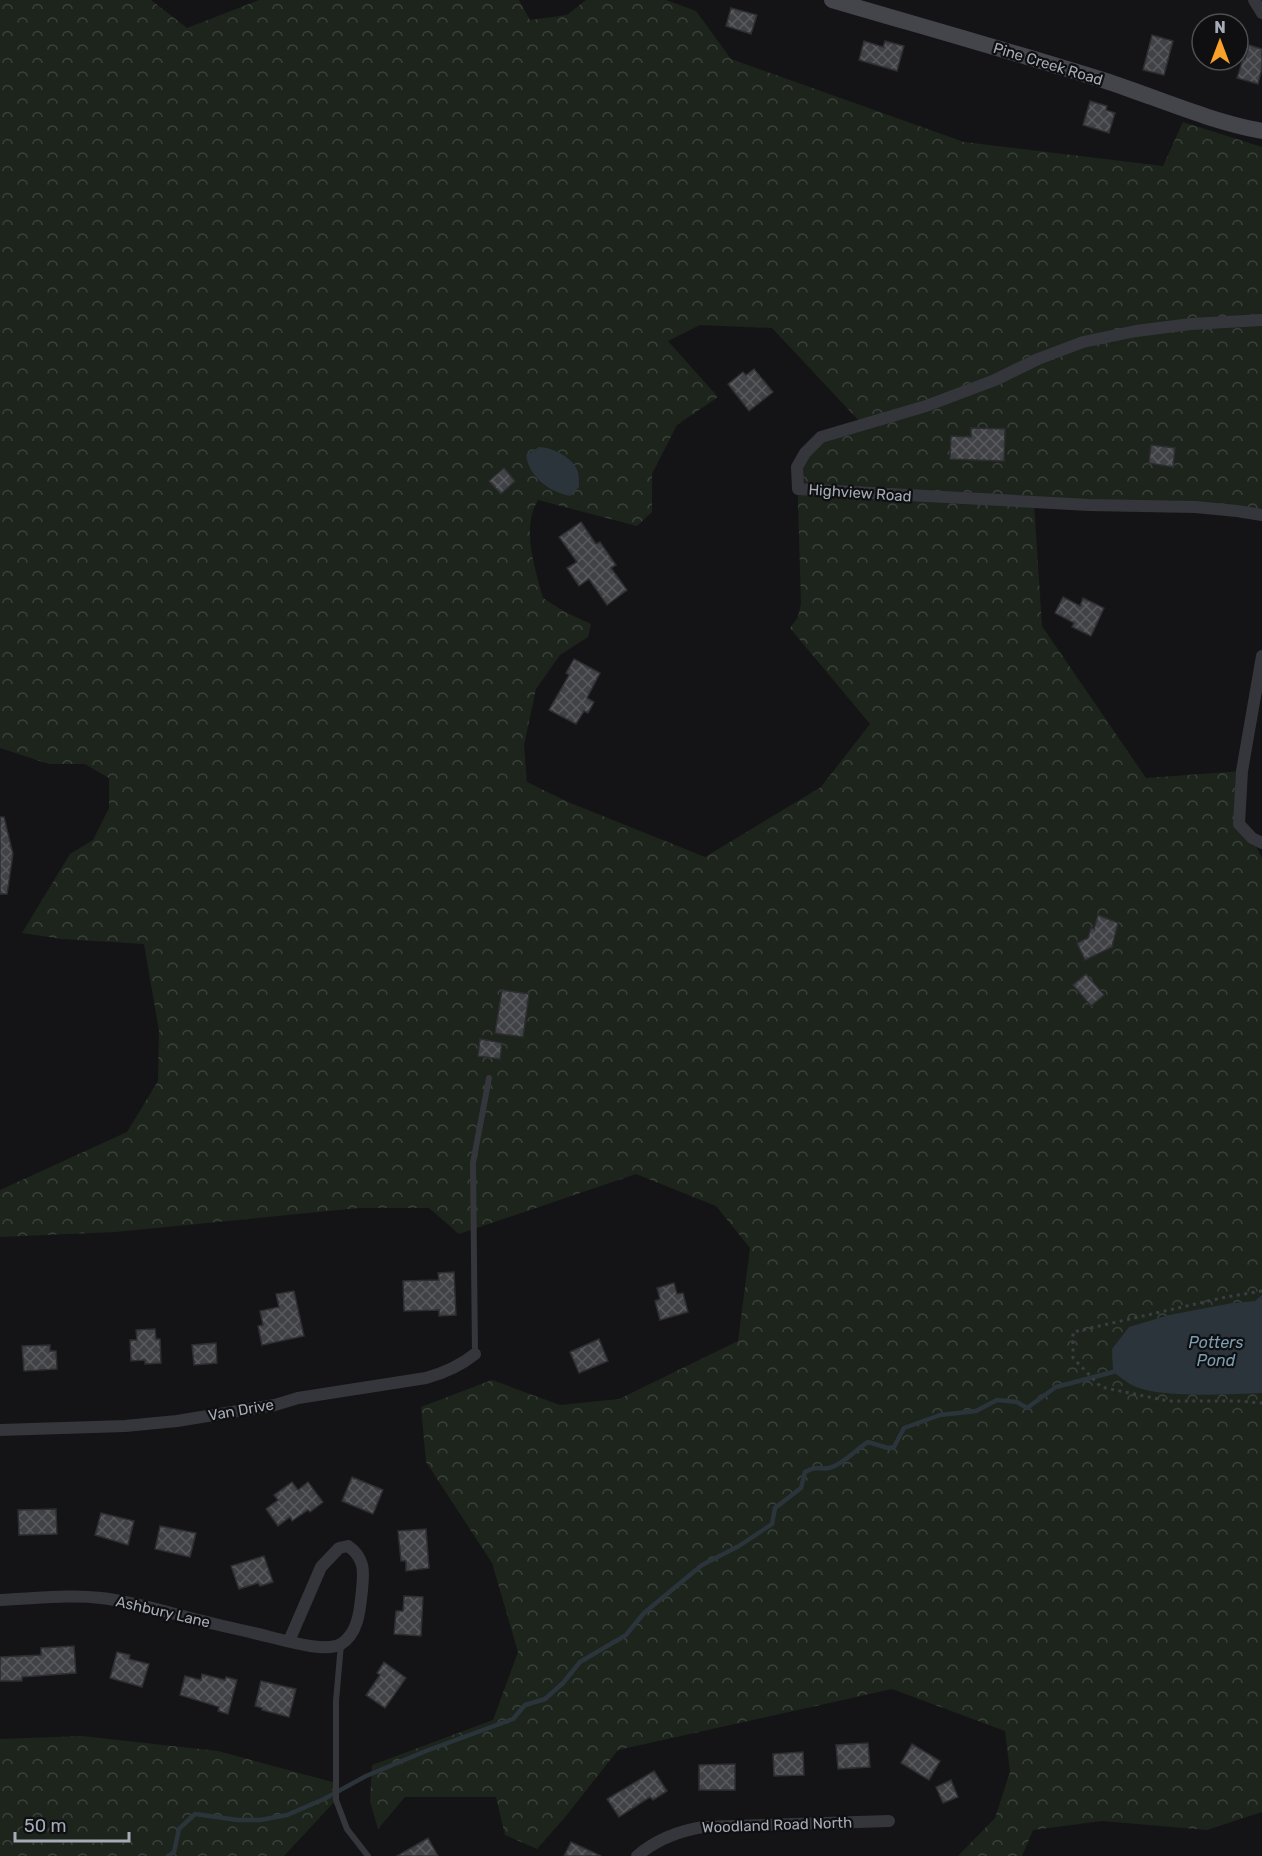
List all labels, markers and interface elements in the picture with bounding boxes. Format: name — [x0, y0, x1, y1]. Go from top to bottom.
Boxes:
north arrow — [1190, 12, 1250, 72]
text: N — [1214, 18, 1226, 37]
street label: Pine Creek Road — [991, 39, 1105, 89]
street label: Highview Road — [808, 480, 912, 506]
water label: Potters Pond — [1189, 1333, 1243, 1370]
street label: Van Drive — [207, 1395, 275, 1425]
street label: Ashbury Lane — [114, 1592, 212, 1632]
scale bar — [15, 1805, 129, 1843]
street label: Woodland Road North — [702, 1813, 852, 1837]
text: 50 m — [24, 1815, 67, 1837]

